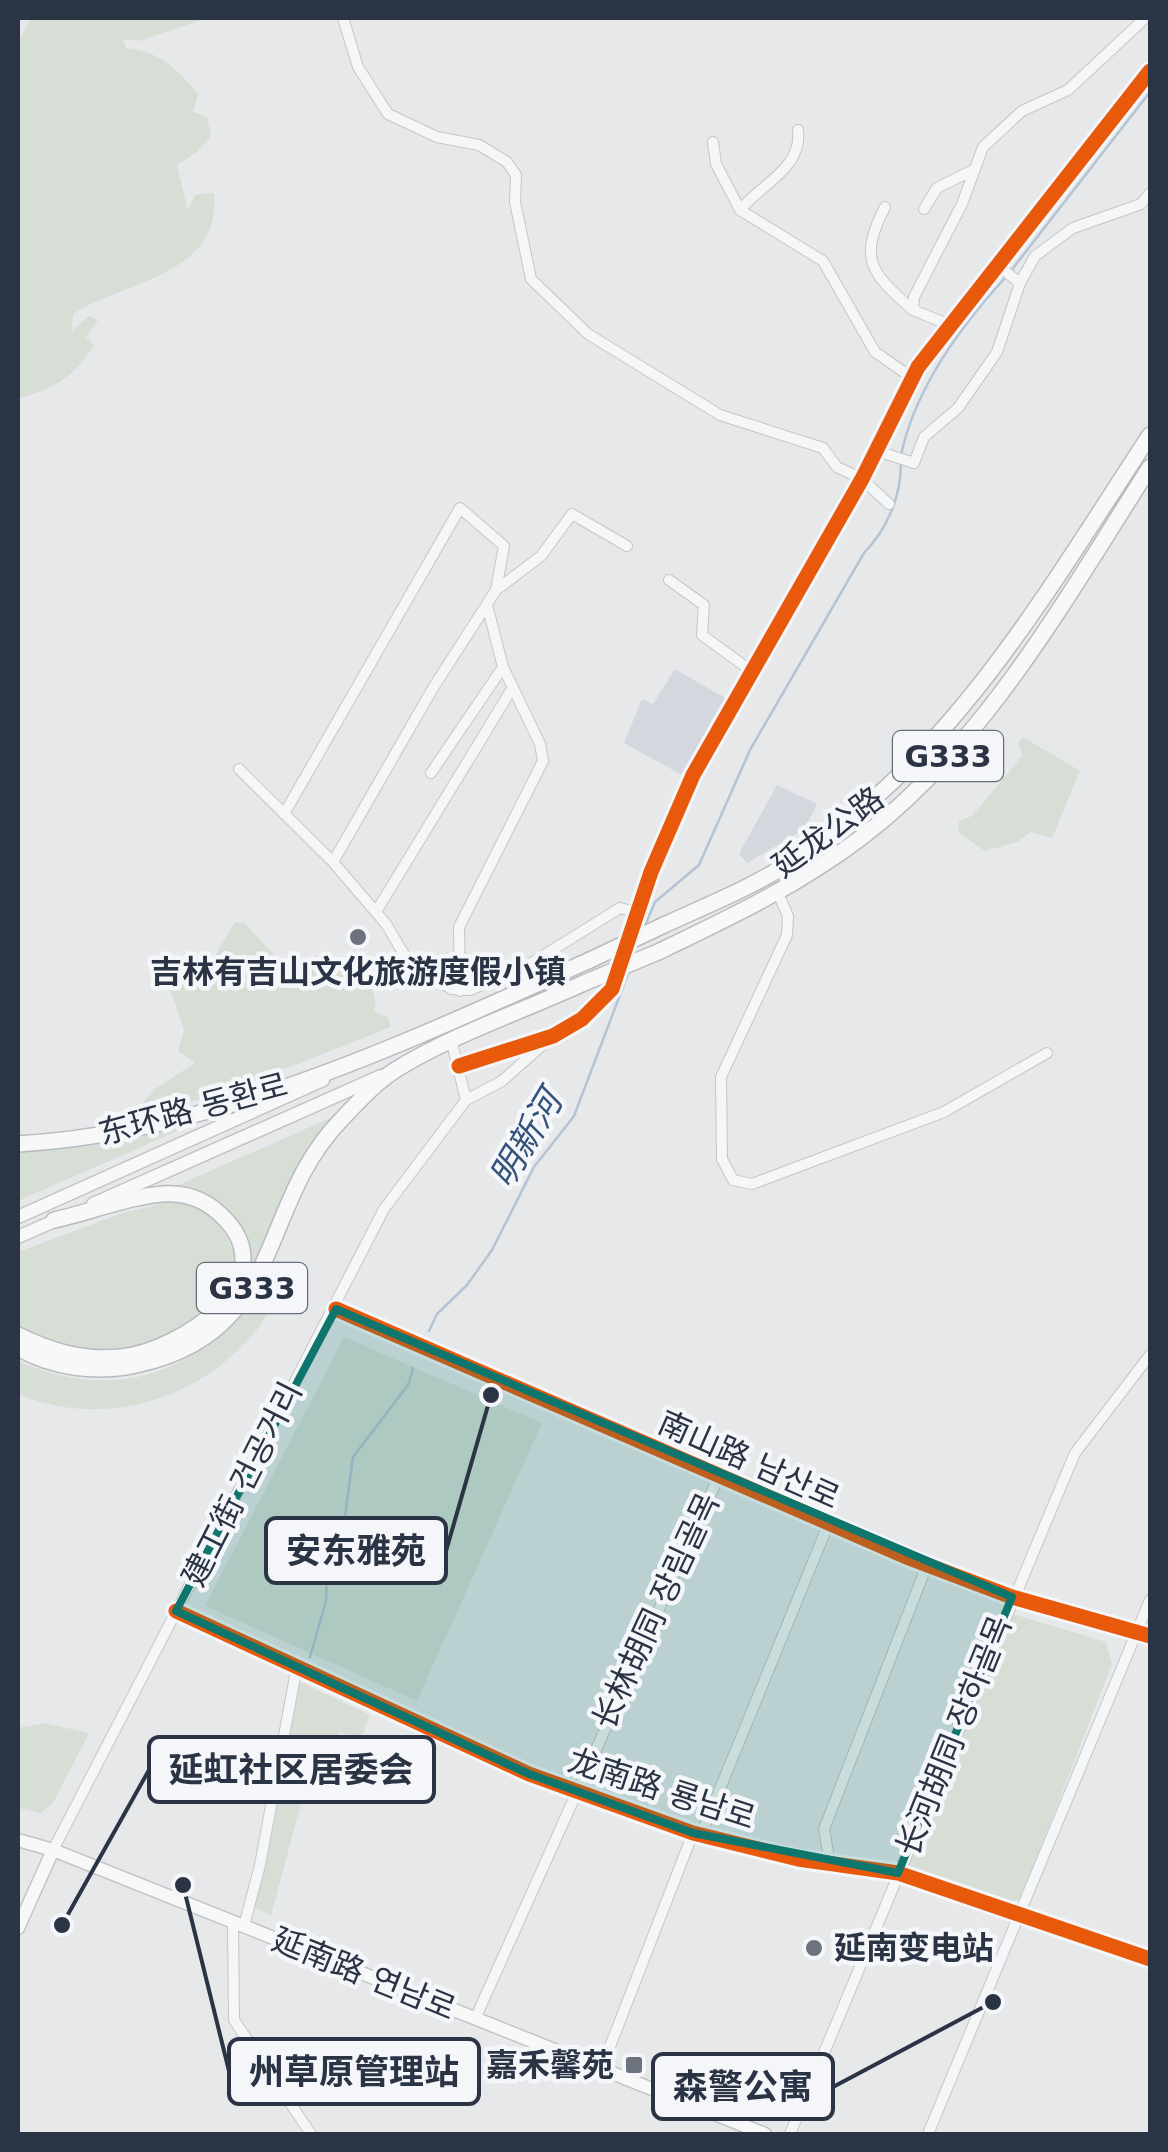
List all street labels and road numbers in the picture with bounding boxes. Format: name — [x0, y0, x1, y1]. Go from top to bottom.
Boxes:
road number: G333 — [893, 731, 1003, 781]
street label: 延龙公路 — [765, 779, 891, 885]
street label: 东环路 동환로 — [94, 1065, 292, 1153]
road number: G333 — [197, 1263, 307, 1313]
street label: 建工街 건공거리 — [174, 1376, 310, 1592]
street label: 南山路 남산로 — [652, 1403, 846, 1517]
street label: 长林胡同 장림골목 — [585, 1487, 727, 1735]
street label: 长河胡同 장하골목 — [888, 1610, 1020, 1862]
street label: 龙南路 룡남로 — [564, 1741, 760, 1837]
street label: 延南路 연남로 — [267, 1920, 461, 2028]

